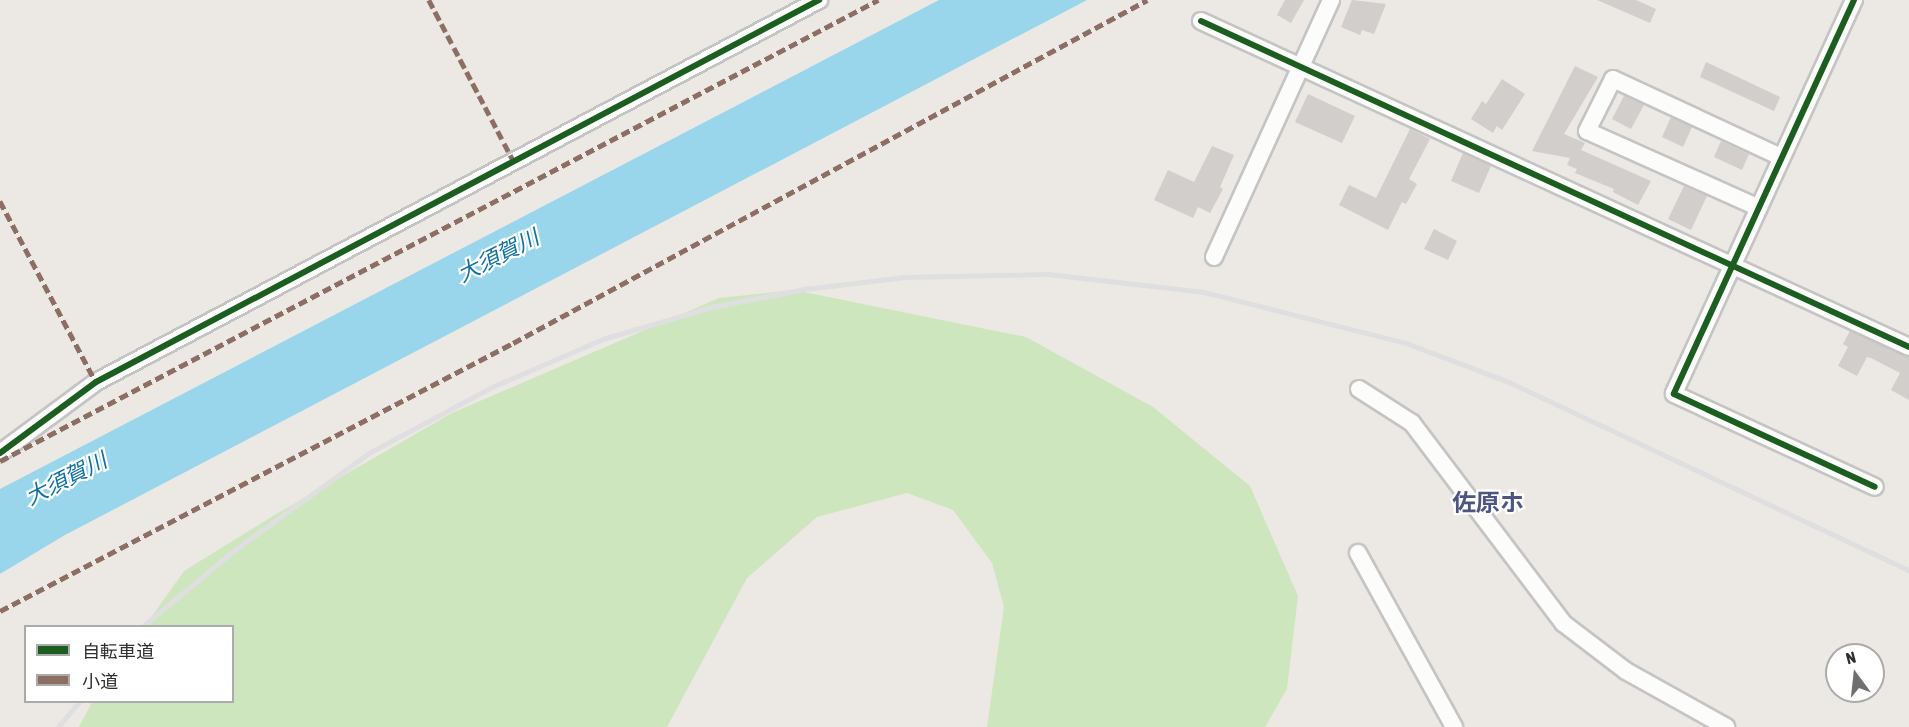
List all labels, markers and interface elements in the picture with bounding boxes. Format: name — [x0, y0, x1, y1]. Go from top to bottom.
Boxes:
water label: 大須賀川 — [453, 224, 543, 288]
water label: 大須賀川 — [21, 447, 111, 511]
district label: 佐原ホ — [1452, 489, 1524, 517]
legend — [24, 625, 234, 703]
text: 自転車道 — [82, 641, 154, 662]
north arrow — [1825, 643, 1885, 703]
text: N — [1844, 648, 1858, 667]
text: 小道 — [82, 671, 118, 692]

